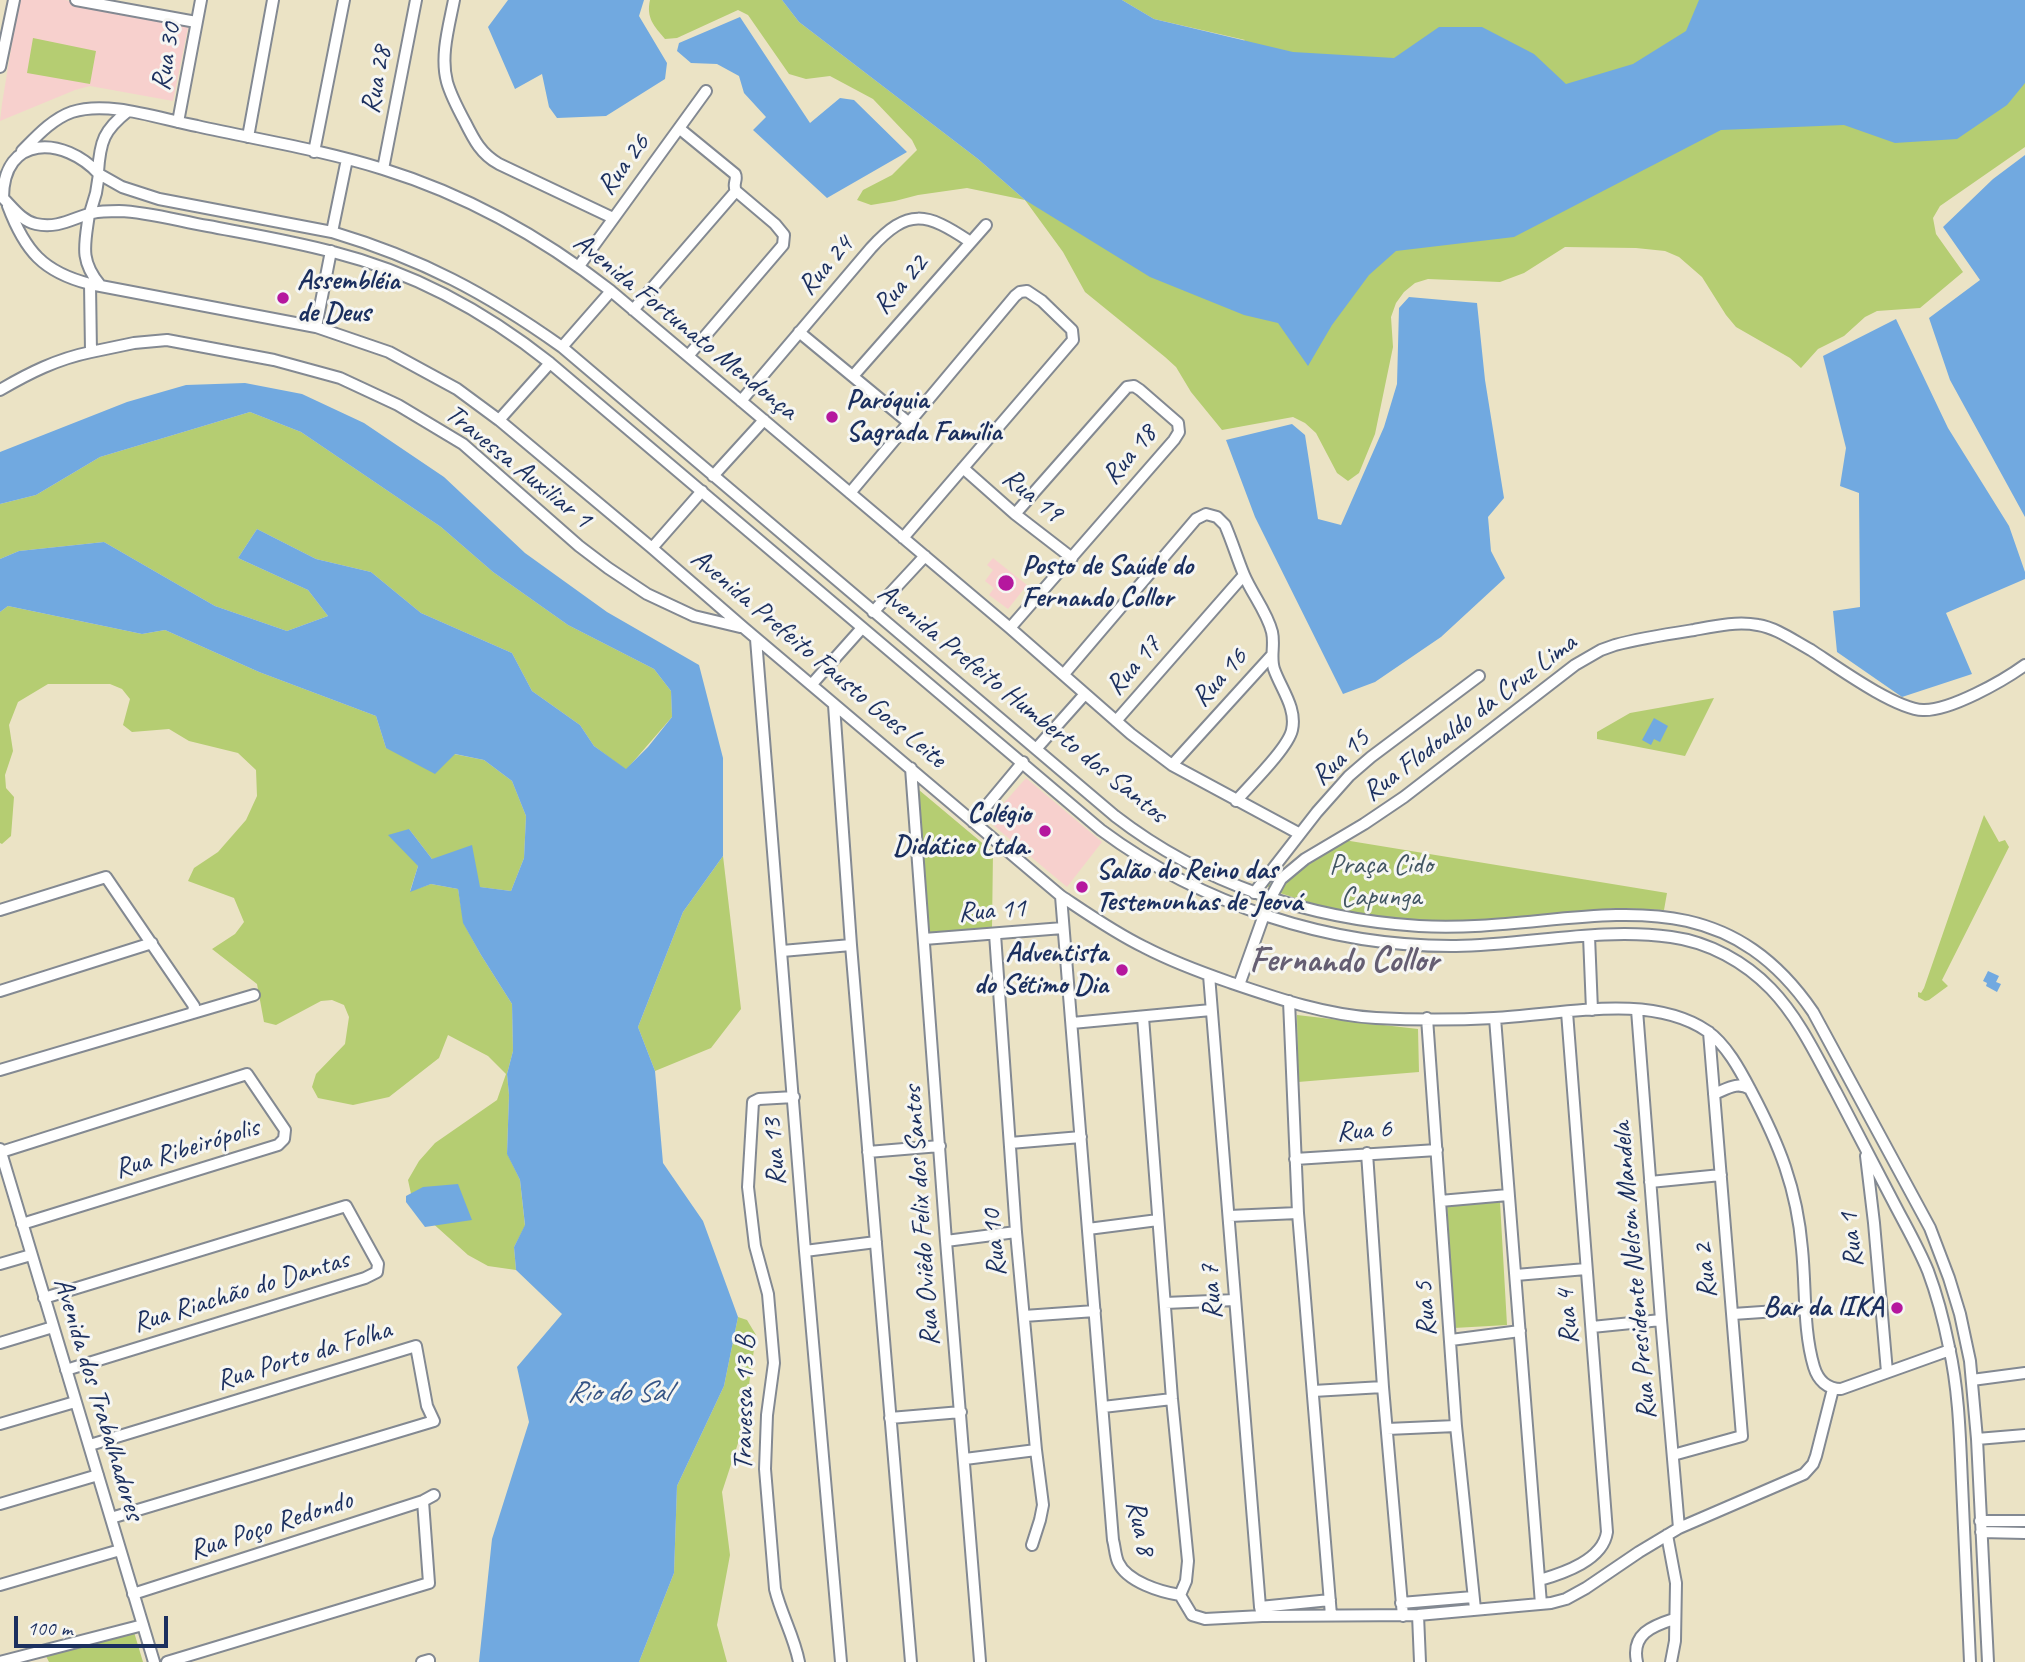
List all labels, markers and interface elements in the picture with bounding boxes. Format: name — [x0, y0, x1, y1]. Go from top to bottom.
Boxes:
street label: Rua 30 — [145, 21, 189, 93]
street label: Rua 28 — [354, 44, 400, 116]
street label: Rua 26 — [590, 128, 658, 202]
street label: Avenida Fortunato Mendonça — [566, 226, 804, 428]
street label: Rua 24 — [791, 229, 861, 303]
street label: Rua 22 — [866, 248, 936, 322]
place label: Assembléia de Deus — [297, 265, 399, 331]
marker: Assembléia de Deus — [275, 290, 291, 306]
place label: Paróquia Sagrada Família — [846, 384, 1001, 450]
street label: Travessa Auxiliar 1 — [438, 397, 598, 537]
marker: Paróquia Sagrada Família — [824, 409, 840, 425]
street label: Rua 18 — [1095, 418, 1165, 492]
street label: Rua 19 — [995, 462, 1069, 530]
street label: Avenida Prefeito Fausto Goes Leite — [683, 542, 953, 776]
place label: Posto de Saúde do Fernando Collor — [1022, 550, 1193, 616]
marker: Posto de Saúde do Fernando Collor — [996, 573, 1016, 593]
street label: Avenida Prefeito Humberto dos Santos — [870, 577, 1174, 831]
street label: Rua Flodoaldo da Cruz Lima — [1357, 627, 1583, 809]
street label: Rua 17 — [1099, 629, 1169, 703]
street label: Rua 16 — [1185, 642, 1255, 714]
street label: Rua 15 — [1305, 723, 1377, 793]
place label: Colégio Didático Ltda. — [893, 798, 1031, 864]
marker: Colégio Didático Ltda. — [1037, 823, 1053, 839]
park label: Praça Cido Capunga — [1329, 849, 1433, 915]
place label: Salão do Reino das Testemunhas de Jeová — [1096, 854, 1302, 920]
marker: Salão do Reino das Testemunhas de Jeová — [1074, 879, 1090, 895]
street label: Rua 11 — [957, 892, 1027, 930]
place label: Adventista do Sétimo Dia — [974, 937, 1108, 1003]
district label: Fernando Collor — [1250, 941, 1438, 983]
marker: Adventista do Sétimo Dia — [1114, 962, 1130, 978]
street label: Rua Oviêdo Felix dos Santos — [896, 1085, 948, 1347]
street label: Rua Ribeirópolis — [111, 1111, 263, 1187]
street label: Rua 6 — [1335, 1112, 1393, 1150]
street label: Rua 13 — [756, 1117, 794, 1187]
street label: Rua Presidente Nelson Mandela — [1605, 1121, 1665, 1421]
street label: Rua 10 — [975, 1208, 1015, 1278]
street label: Rua 1 — [1832, 1211, 1872, 1269]
street label: Rua 2 — [1687, 1242, 1725, 1300]
street label: Rua Riachão do Dantas — [129, 1243, 353, 1341]
street label: Rua 7 — [1193, 1263, 1231, 1321]
street label: Avenida dos Trabalhadores — [45, 1274, 151, 1524]
street label: Rua 5 — [1407, 1280, 1445, 1338]
street label: Rua 4 — [1549, 1288, 1587, 1346]
place label: Bar da lIKA — [1763, 1291, 1883, 1325]
marker: Bar da lIKA — [1889, 1300, 1905, 1316]
street label: Rua Porto da Folha — [212, 1313, 396, 1399]
street label: Travessa 13 B — [727, 1335, 763, 1471]
water label: Rio do Sal — [567, 1375, 669, 1411]
street label: Rua Poço Redondo — [185, 1484, 357, 1568]
street label: Rua 8 — [1118, 1498, 1162, 1558]
scale bar — [18, 1602, 172, 1646]
text: 100 m — [27, 1615, 72, 1641]

